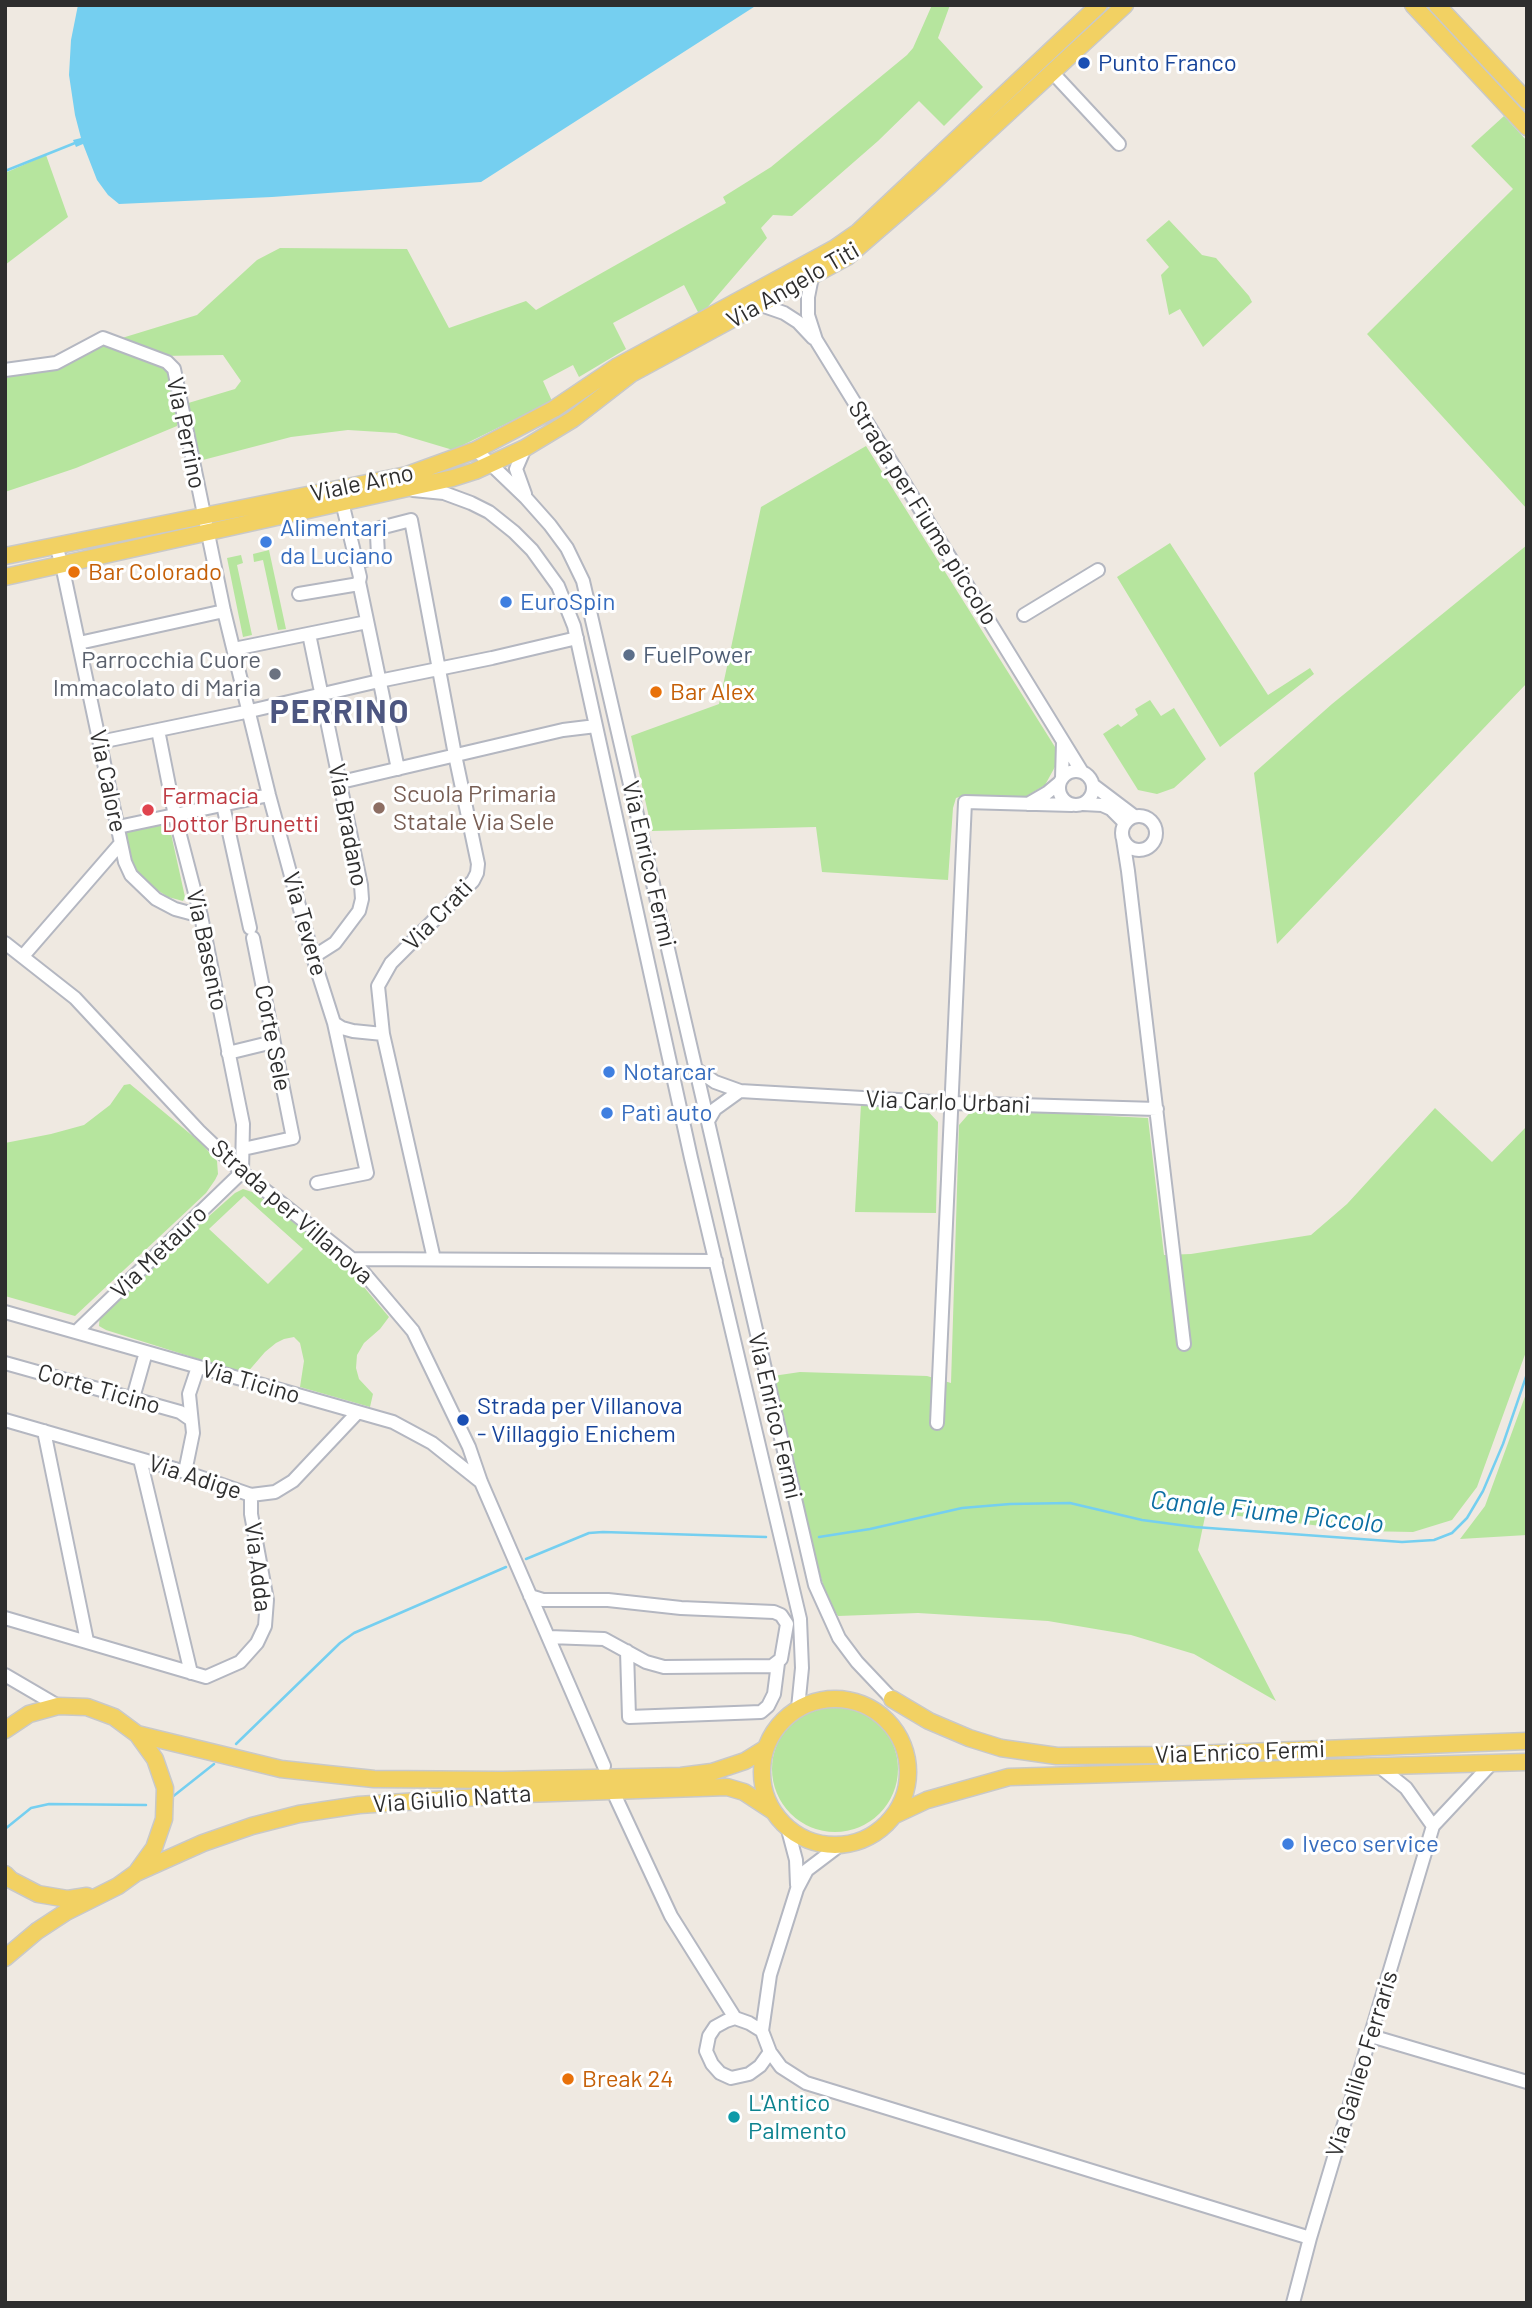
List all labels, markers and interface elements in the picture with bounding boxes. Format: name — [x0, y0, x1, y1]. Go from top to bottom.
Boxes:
place label: Punto Franco — [1098, 49, 1237, 77]
marker: Punto Franco — [1076, 55, 1092, 71]
street label: Via Angelo Titi — [722, 235, 864, 335]
street label: Via Perrino — [160, 375, 212, 491]
street label: Strada per Fiume piccolo — [842, 396, 1004, 630]
street label: Viale Arno — [308, 458, 416, 508]
place label: Alimentari da Luciano — [280, 514, 393, 570]
marker: Alimentari da Luciano — [258, 534, 274, 550]
place label: Bar Colorado — [88, 558, 222, 586]
marker: Bar Colorado — [66, 564, 82, 580]
place label: EuroSpin — [520, 588, 615, 616]
marker: EuroSpin — [498, 594, 514, 610]
place label: FuelPower — [643, 641, 752, 669]
place label: Parrocchia Cuore Immacolato di Maria — [53, 646, 261, 702]
marker: FuelPower — [621, 647, 637, 663]
marker: Parrocchia Cuore Immacolato di Maria — [267, 666, 283, 682]
place label: Bar Alex — [670, 678, 755, 706]
marker: Bar Alex — [648, 684, 664, 700]
district label: PERRINO — [271, 693, 409, 731]
street label: Via Calore — [83, 727, 133, 835]
street label: Via Bradano — [322, 761, 374, 889]
street label: Via Enrico Fermi — [616, 778, 682, 950]
place label: Scuola Primaria Statale Via Sele — [393, 780, 556, 836]
place label: Farmacia Dottor Brunetti — [162, 782, 319, 838]
marker: Scuola Primaria Statale Via Sele — [371, 800, 387, 816]
marker: Farmacia Dottor Brunetti — [140, 802, 156, 818]
street label: Via Tevere — [276, 869, 334, 979]
street label: Via Crati — [397, 873, 479, 957]
street label: Via Basento — [180, 887, 234, 1013]
street label: Corte Sele — [249, 982, 297, 1094]
place label: Notarcar — [623, 1058, 715, 1086]
marker: Notarcar — [601, 1064, 617, 1080]
street label: Via Carlo Urbani — [865, 1085, 1031, 1119]
place label: Patì auto — [621, 1099, 713, 1127]
marker: Patì auto — [599, 1105, 615, 1121]
street label: Strada per Villanova — [205, 1134, 379, 1290]
street label: Via Metauro — [105, 1199, 213, 1305]
street label: Via Enrico Fermi — [742, 1330, 808, 1502]
street label: Via Ticino — [198, 1354, 304, 1410]
street label: Corte Ticino — [34, 1358, 164, 1420]
place label: Strada per Villanova - Villaggio Enichem — [477, 1392, 683, 1448]
marker: Strada per Villanova - Villaggio Enichem — [455, 1412, 471, 1428]
street label: Via Adige — [145, 1448, 245, 1506]
water label: Canale Fiume Piccolo — [1149, 1484, 1385, 1540]
street label: Via Adda — [238, 1521, 278, 1613]
street label: Via Enrico Fermi — [1155, 1735, 1325, 1769]
street label: Via Giulio Natta — [372, 1779, 532, 1819]
place label: Iveco service — [1302, 1830, 1439, 1858]
marker: Iveco service — [1280, 1836, 1296, 1852]
street label: Via Galileo Ferraris — [1320, 1967, 1404, 2161]
place label: Break 24 — [582, 2065, 674, 2093]
marker: Break 24 — [560, 2071, 576, 2087]
place label: L'Antico Palmento — [748, 2089, 847, 2145]
marker: L'Antico Palmento — [726, 2109, 742, 2125]

